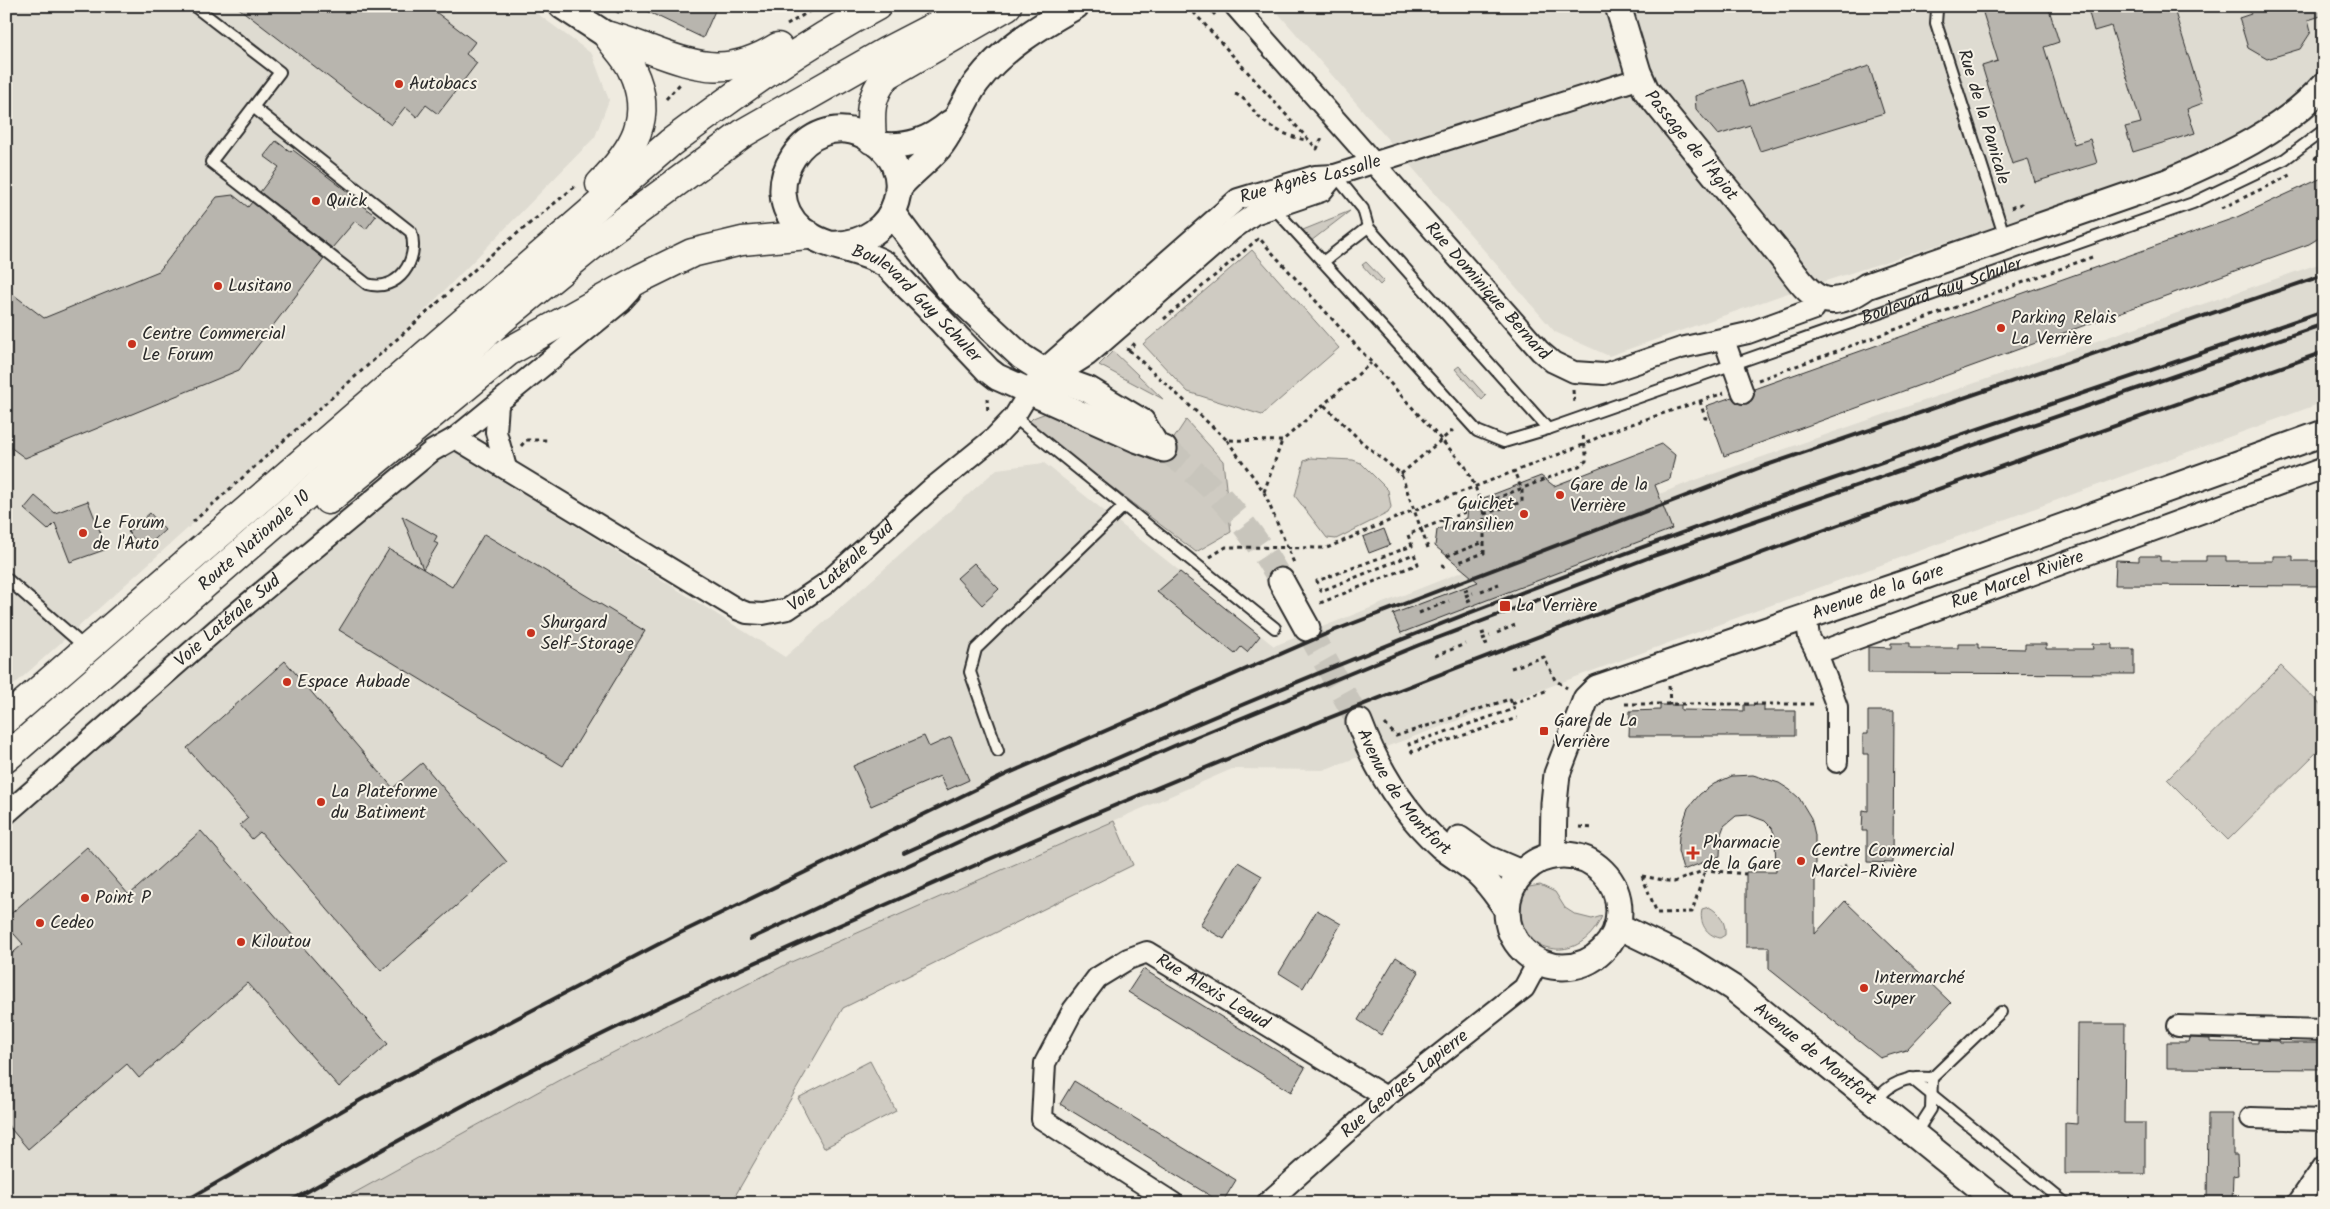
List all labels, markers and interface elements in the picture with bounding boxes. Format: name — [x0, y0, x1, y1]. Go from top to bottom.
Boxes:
street label: Rue de la Panicale — [1949, 46, 2017, 188]
place label: Autobacs — [409, 70, 478, 99]
marker: Autobacs — [393, 78, 405, 90]
street label: Passage de l'Agiot — [1637, 83, 1746, 208]
street label: Rue Agnès Lassalle — [1236, 147, 1385, 212]
place label: Quick — [326, 187, 367, 216]
marker: Quick — [310, 195, 322, 207]
street label: Rue Dominique Bernard — [1418, 215, 1557, 369]
street label: Boulevard Guy Schuler — [848, 237, 989, 370]
street label: Boulevard Guy Schuler — [1857, 249, 2027, 333]
place label: Lusitano — [228, 272, 292, 301]
marker: Lusitano — [212, 280, 224, 292]
place label: Parking Relais La Verrière — [2011, 304, 2117, 354]
place label: Centre Commercial Le Forum — [142, 320, 286, 370]
marker: Parking Relais La Verrière — [1995, 322, 2007, 334]
marker: Centre Commercial Le Forum — [126, 338, 138, 350]
place label: Gare de la Verrière — [1570, 471, 1648, 521]
street label: Route Nationale 10 — [191, 483, 317, 599]
marker: Gare de la Verrière — [1554, 489, 1566, 501]
place label: Guichet Transilien — [1442, 490, 1515, 540]
marker: Guichet Transilien — [1518, 508, 1530, 520]
place label: Le Forum de l'Auto — [93, 509, 165, 559]
street label: Voie Latérale Sud — [782, 513, 902, 620]
marker: Le Forum de l'Auto — [77, 527, 89, 539]
street label: Rue Marcel Rivière — [1947, 542, 2088, 617]
street label: Avenue de la Gare — [1808, 556, 1948, 628]
street label: Voie Latérale Sud — [168, 567, 288, 675]
place label: La Verrière — [1516, 592, 1597, 621]
marker: La Verrière — [1498, 599, 1512, 613]
place label: Shurgard Self-Storage — [541, 609, 634, 659]
marker: Shurgard Self-Storage — [525, 627, 537, 639]
place label: Espace Aubade — [297, 668, 410, 697]
marker: Espace Aubade — [281, 676, 293, 688]
place label: Gare de La Verrière — [1554, 707, 1637, 757]
street label: Avenue de Montfort — [1349, 724, 1458, 864]
marker: Gare de La Verrière — [1538, 725, 1550, 737]
place label: La Plateforme du Batiment — [331, 778, 438, 828]
marker: La Plateforme du Batiment — [315, 796, 327, 808]
place label: Pharmacie de la Gare — [1703, 829, 1781, 879]
place label: Centre Commercial Marcel-Rivière — [1811, 837, 1955, 887]
marker: Pharmacie de la Gare — [1687, 847, 1699, 859]
marker: Centre Commercial Marcel-Rivière — [1795, 855, 1807, 867]
place label: Point P — [95, 884, 152, 913]
marker: Point P — [79, 892, 91, 904]
place label: Cedeo — [50, 909, 94, 938]
marker: Cedeo — [34, 917, 46, 929]
place label: Kiloutou — [251, 928, 311, 957]
marker: Kiloutou — [235, 936, 247, 948]
street label: Rue Alexis Leaud — [1150, 946, 1276, 1038]
place label: Intermarché Super — [1874, 964, 1966, 1014]
marker: Intermarché Super — [1858, 982, 1870, 994]
street label: Avenue de Montfort — [1747, 995, 1884, 1114]
street label: Rue Georges Lapierre — [1334, 1022, 1475, 1146]

